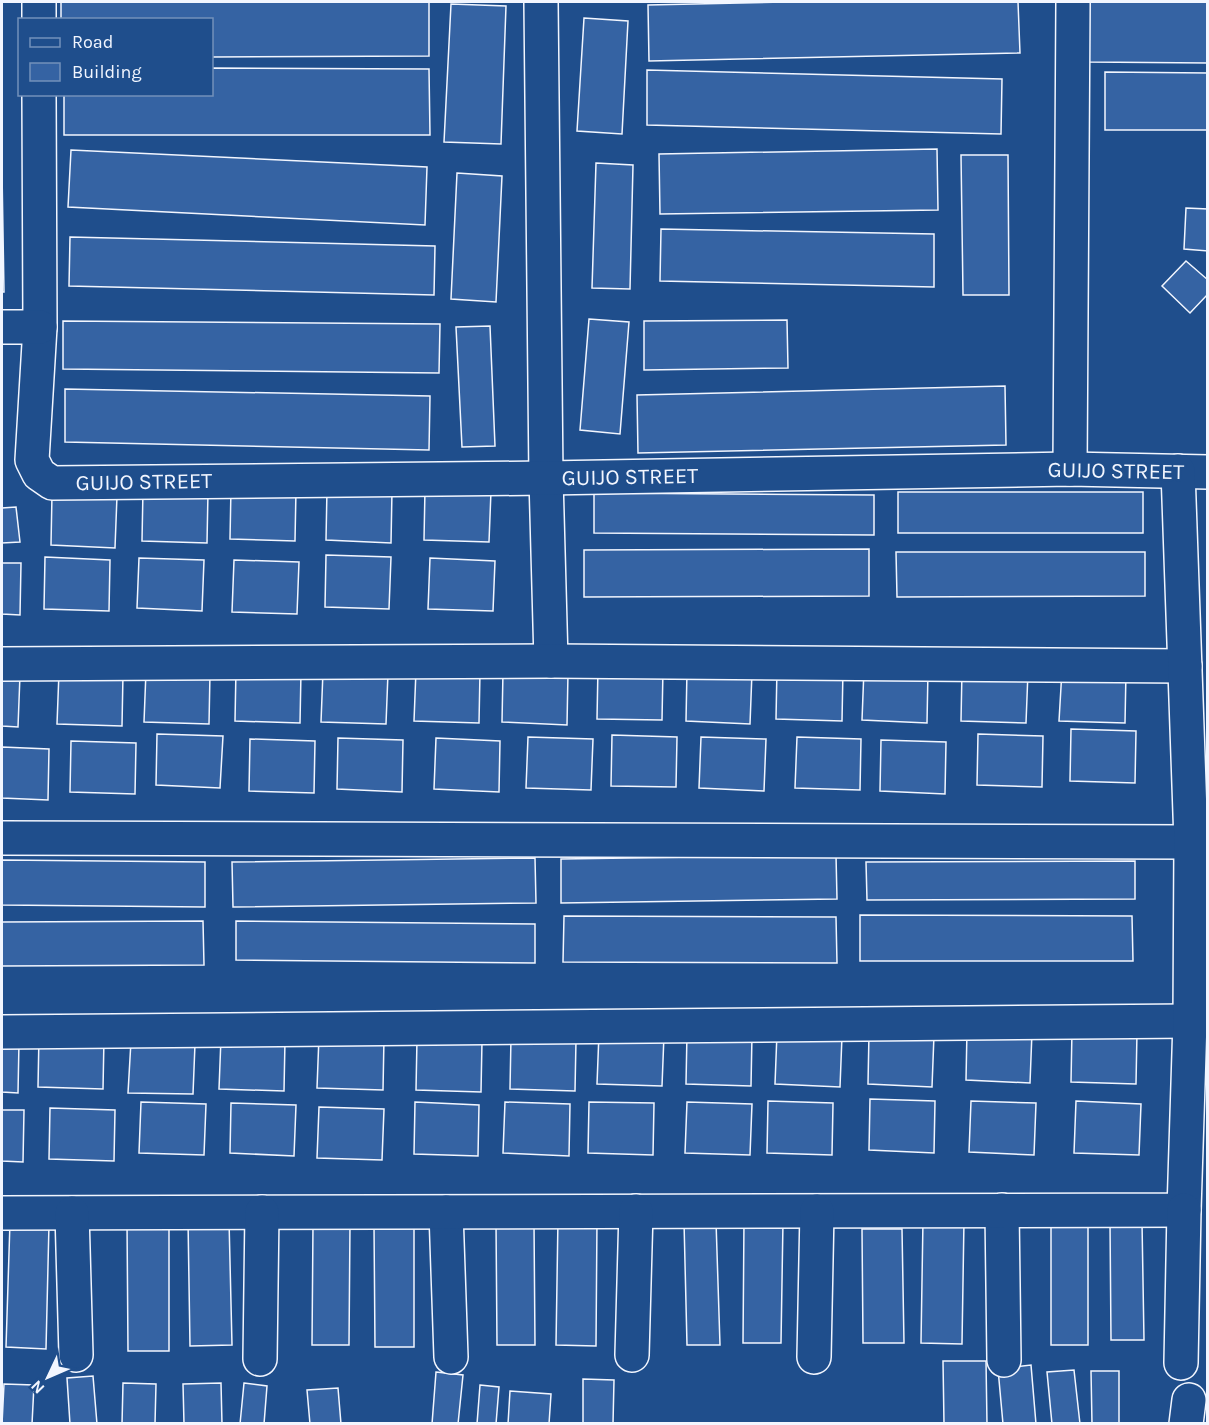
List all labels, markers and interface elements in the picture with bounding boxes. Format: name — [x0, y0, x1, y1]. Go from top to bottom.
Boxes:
legend — [18, 18, 213, 96]
text: Road — [72, 31, 113, 53]
text: Building — [72, 61, 142, 83]
street label: GUIJO STREET — [1048, 457, 1184, 485]
street label: GUIJO STREET — [562, 463, 698, 491]
street label: GUIJO STREET — [76, 468, 212, 496]
north arrow — [18, 1347, 78, 1407]
text: N — [27, 1376, 48, 1398]

